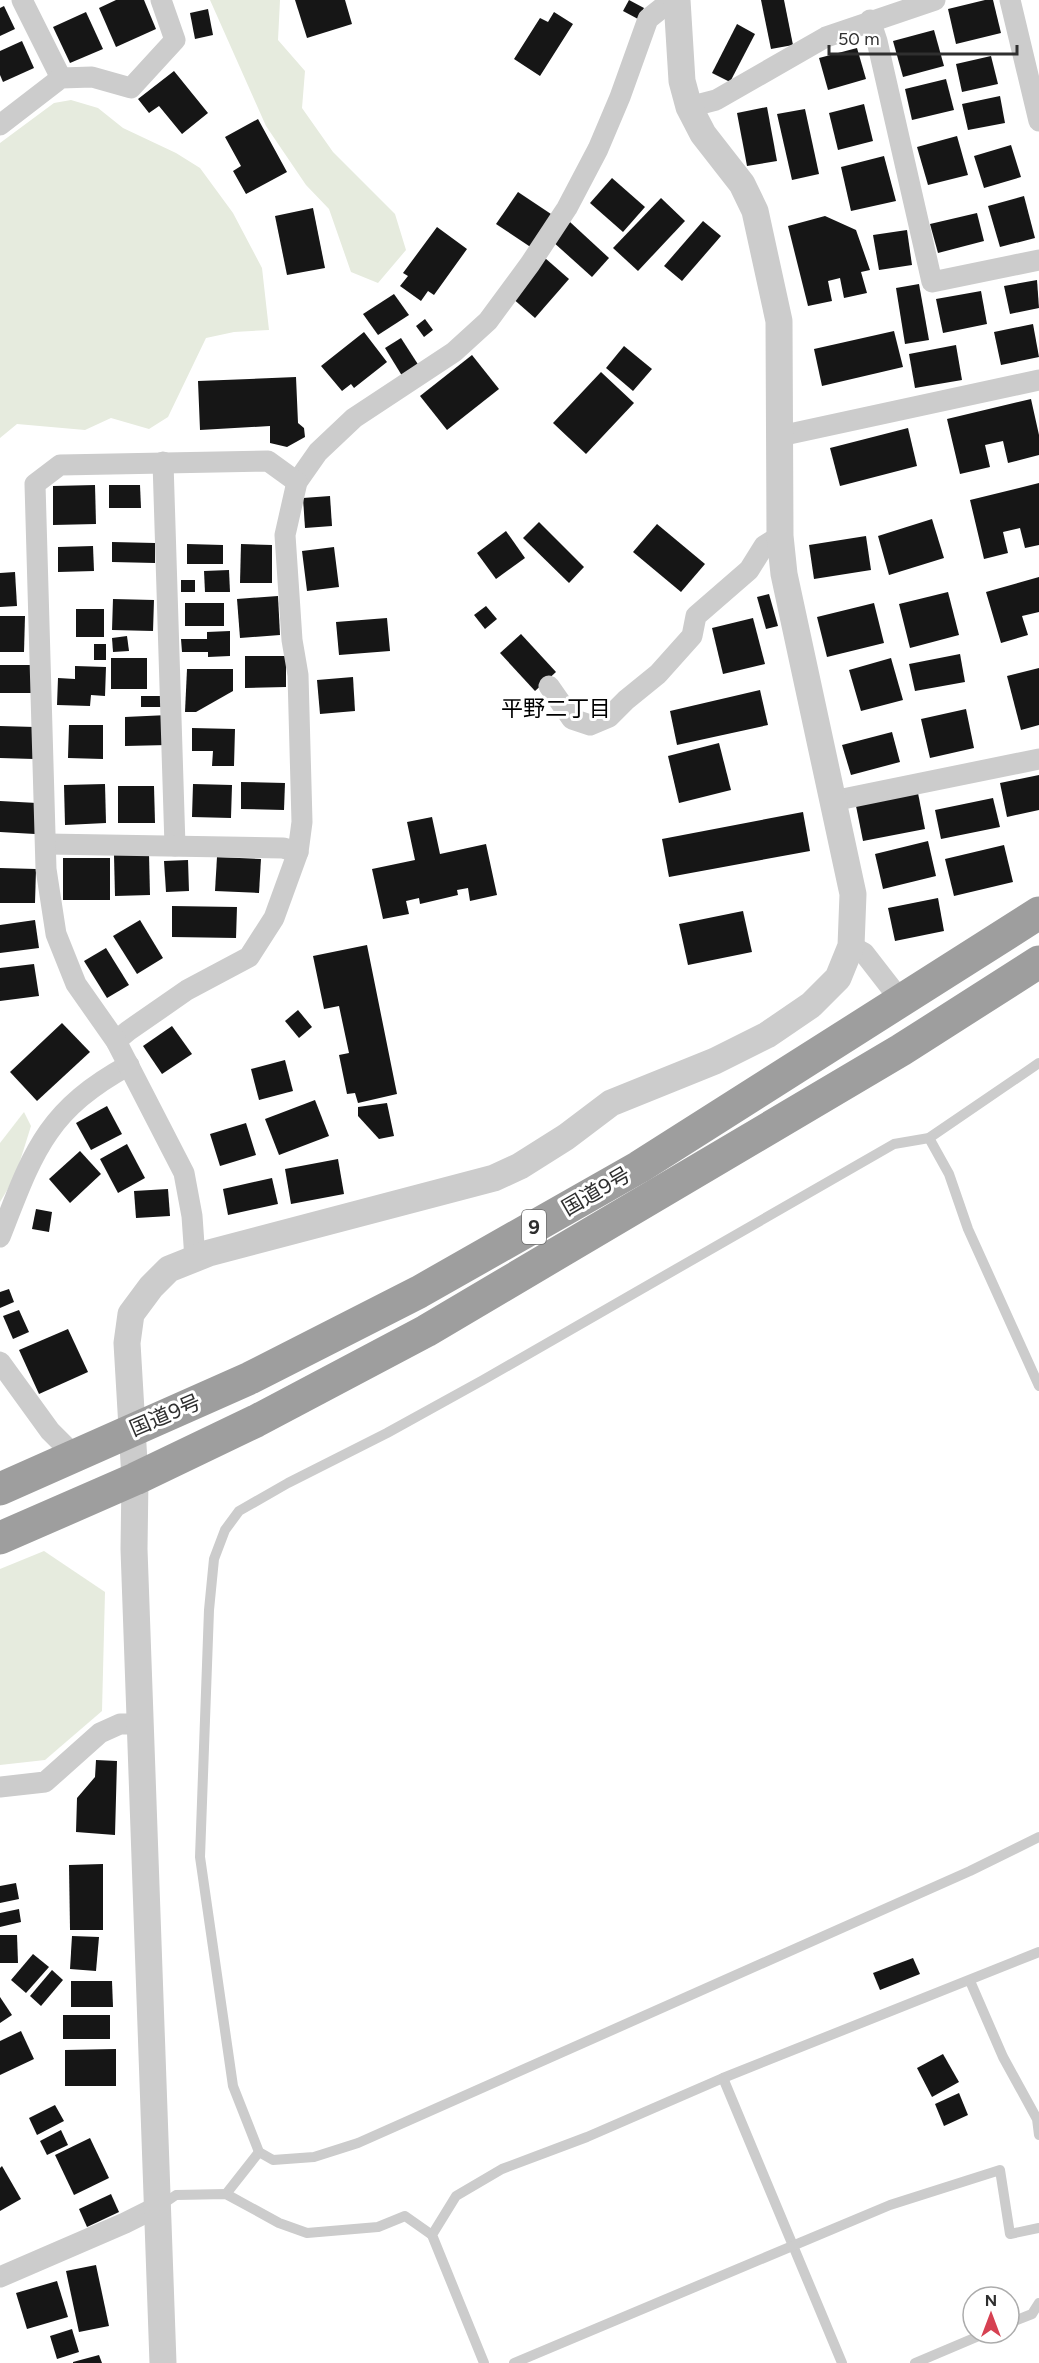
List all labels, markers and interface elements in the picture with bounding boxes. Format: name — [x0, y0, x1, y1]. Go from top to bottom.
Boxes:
scale bar — [829, 18, 1016, 56]
text: 50 m — [838, 28, 880, 50]
district label: 平野二丁目 — [501, 695, 611, 722]
street label: 国道9号 — [557, 1161, 635, 1221]
road number: 9 — [522, 1210, 546, 1244]
street label: 国道9号 — [126, 1389, 204, 1441]
north arrow — [961, 2285, 1021, 2345]
text: N — [985, 2291, 997, 2310]

